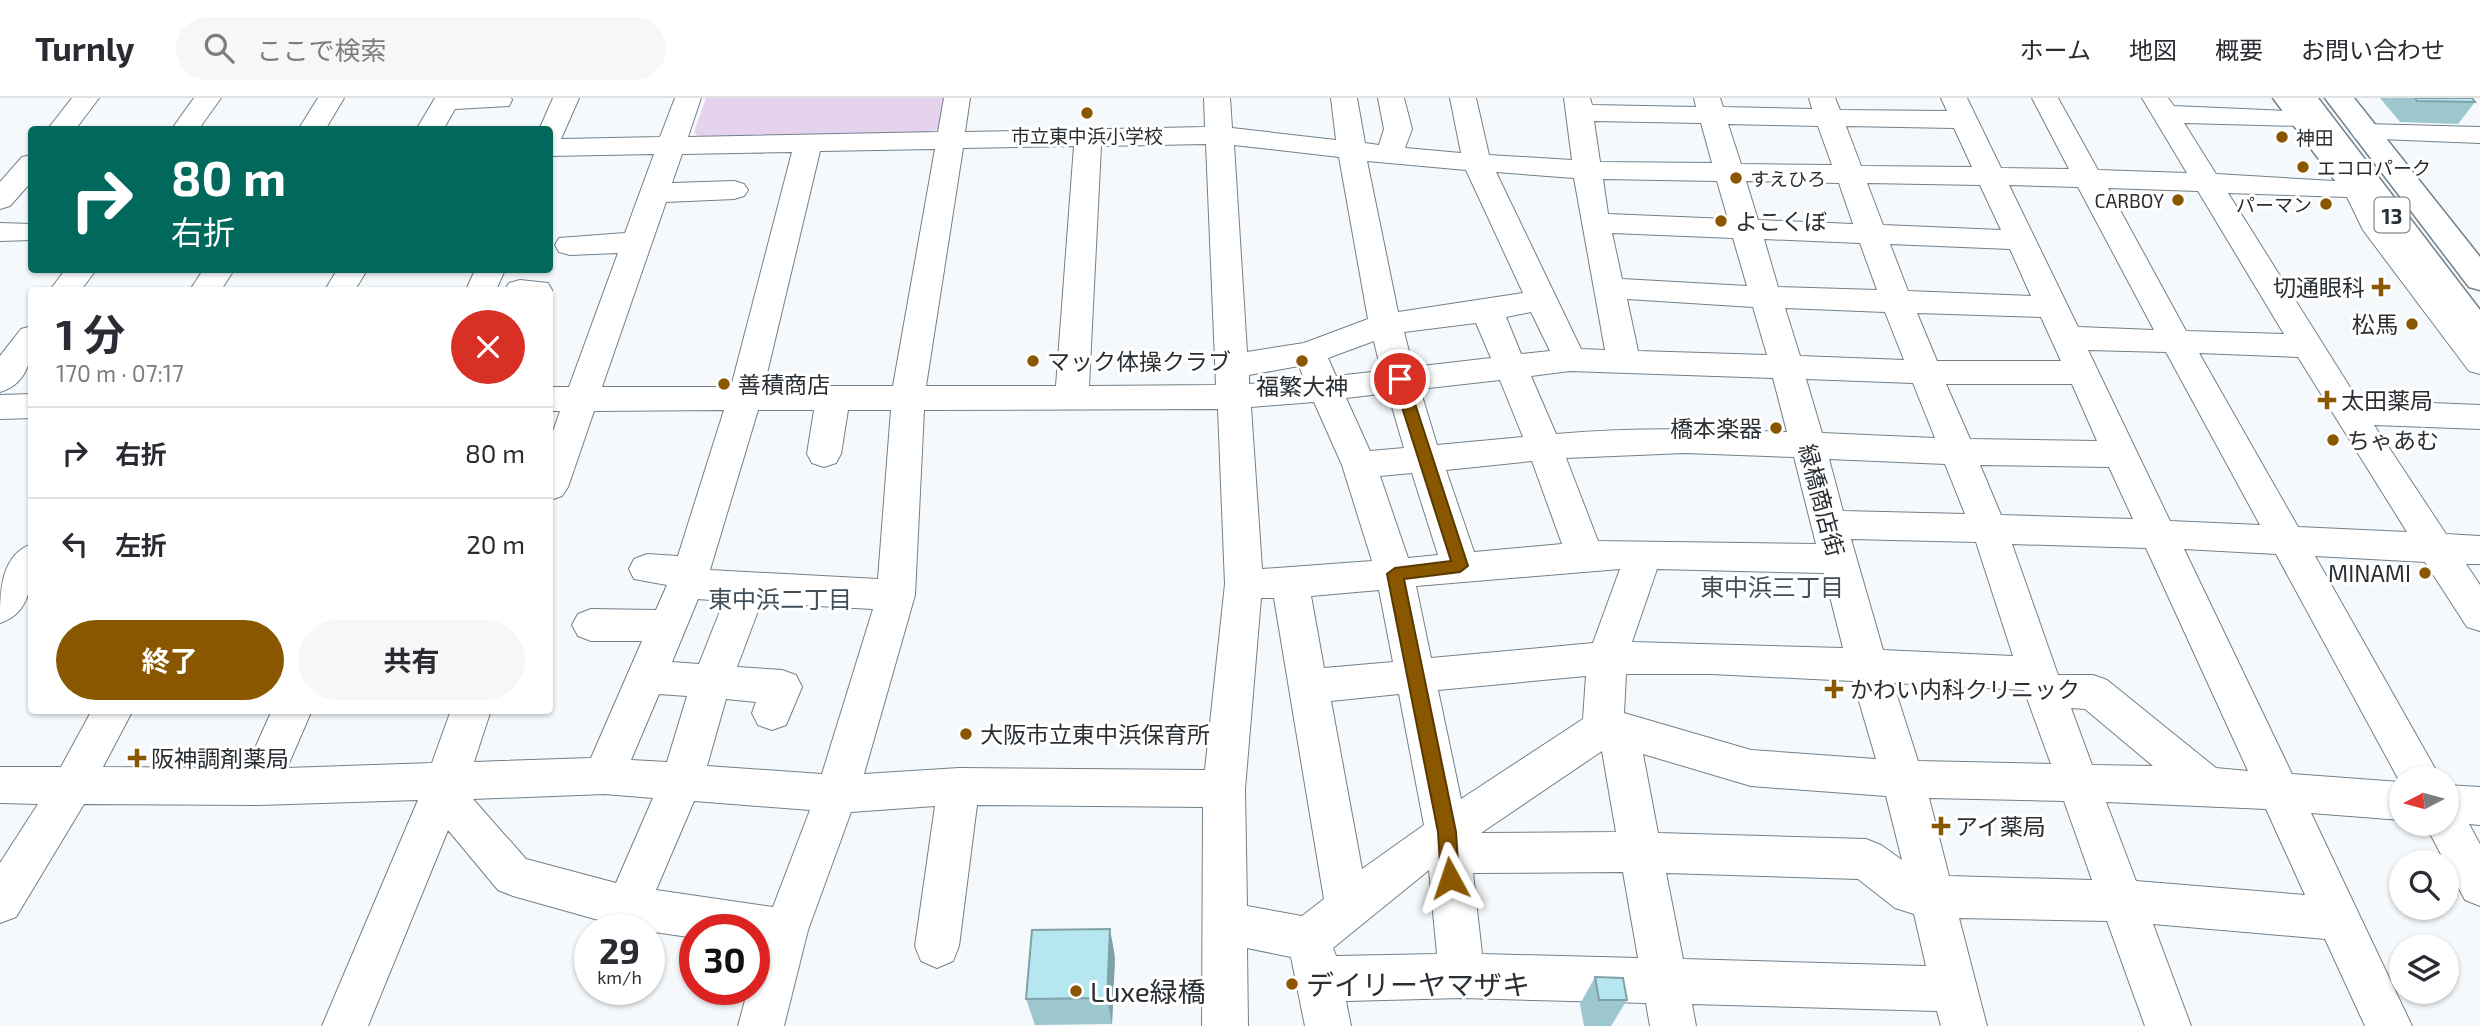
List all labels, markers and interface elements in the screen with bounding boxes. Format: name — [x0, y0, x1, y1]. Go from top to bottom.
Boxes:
search box — [176, 17, 666, 80]
text: Turnly — [35, 28, 134, 68]
icon: search — [200, 29, 238, 67]
text: ここで検索 — [256, 34, 386, 65]
text: ホーム — [2020, 35, 2091, 64]
text: 地図 — [2129, 35, 2177, 64]
text: 概要 — [2215, 35, 2263, 64]
text: お問い合わせ — [2301, 35, 2445, 64]
marker: 市立東中浜小学校 — [1079, 105, 1095, 121]
place label: 市立東中浜小学校 — [1011, 124, 1163, 147]
place label: 神田 — [2296, 126, 2334, 149]
marker: 神田 — [2274, 129, 2290, 145]
text: 80 m — [171, 147, 286, 206]
icon: right — [56, 154, 147, 245]
place label: エコロパーク — [2317, 156, 2431, 179]
marker: エコロパーク — [2295, 159, 2311, 175]
place label: すえひろ — [1750, 167, 1826, 190]
marker: すえひろ — [1728, 170, 1744, 186]
place label: CARBOY — [2095, 189, 2164, 212]
marker: CARBOY — [2170, 192, 2186, 208]
place label: パーマン — [2236, 193, 2312, 216]
marker: パーマン — [2318, 196, 2334, 212]
road number: 13 — [2374, 198, 2410, 232]
place label: よこくぼ — [1735, 207, 1827, 235]
text: 右折 — [171, 212, 235, 250]
marker: よこくぼ — [1713, 213, 1729, 229]
place label: 切通眼科 — [2273, 273, 2365, 301]
marker: 切通眼科 — [2371, 277, 2391, 297]
text: 1 分 — [56, 308, 125, 358]
button: close — [451, 310, 525, 384]
place label: 松馬 — [2352, 310, 2398, 338]
marker: 松馬 — [2404, 316, 2420, 332]
place label: マック体操クラブ — [1047, 347, 1231, 375]
pin — [1370, 349, 1430, 409]
marker: マック体操クラブ — [1025, 353, 1041, 369]
marker: 福繁大神 — [1294, 353, 1310, 369]
text: 170 m · 07:17 — [56, 359, 184, 387]
icon: arrive — [1381, 360, 1419, 398]
place label: 善積商店 — [738, 370, 830, 398]
place label: 福繁大神 — [1256, 372, 1348, 400]
marker: 善積商店 — [716, 376, 732, 392]
place label: 太田薬局 — [2341, 386, 2433, 414]
marker: 太田薬局 — [2319, 392, 2335, 408]
place label: 橋本楽器 — [1670, 414, 1762, 442]
marker: 橋本楽器 — [1768, 420, 1784, 436]
place label: ちゃあむ — [2347, 426, 2439, 454]
marker: ちゃあむ — [2325, 432, 2341, 448]
icon: right — [56, 434, 94, 472]
text: 80 m — [465, 437, 525, 468]
text: 右折 — [115, 438, 167, 469]
street label: 緑橋商店街 — [1794, 441, 1850, 559]
icon: left — [56, 525, 94, 563]
text: 20 m — [466, 528, 525, 559]
text: 左折 — [115, 529, 167, 560]
place label: MINAMI — [2328, 559, 2411, 587]
marker: MINAMI — [2417, 565, 2433, 581]
district label: 東中浜三丁目 — [1700, 572, 1844, 601]
district label: 東中浜二丁目 — [708, 584, 852, 613]
button: 終了 — [56, 620, 284, 700]
button: 共有 — [298, 620, 525, 700]
place label: かわい内科クリニック — [1850, 675, 2080, 703]
marker: かわい内科クリニック — [1824, 679, 1844, 699]
place label: 大阪市立東中浜保育所 — [980, 720, 1210, 748]
marker: 大阪市立東中浜保育所 — [958, 726, 974, 742]
place label: 阪神調剤薬局 — [151, 744, 289, 772]
marker: 阪神調剤薬局 — [129, 750, 145, 766]
north arrow — [2389, 766, 2459, 836]
map controls — [2389, 766, 2459, 1004]
place label: アイ薬局 — [1955, 812, 2046, 840]
marker: アイ薬局 — [1933, 818, 1949, 834]
position arrow — [1413, 841, 1487, 915]
button: search — [2389, 850, 2459, 920]
speed limit sign: 30 — [679, 914, 770, 1005]
text: 29 — [599, 929, 640, 971]
button: layers — [2389, 934, 2459, 1004]
text: km/h — [597, 966, 642, 988]
place label: デイリーヤマザキ — [1306, 967, 1530, 1001]
place label: Luxe緑橋 — [1090, 974, 1206, 1008]
marker: デイリーヤマザキ — [1284, 976, 1300, 992]
marker: Luxe緑橋 — [1068, 983, 1084, 999]

